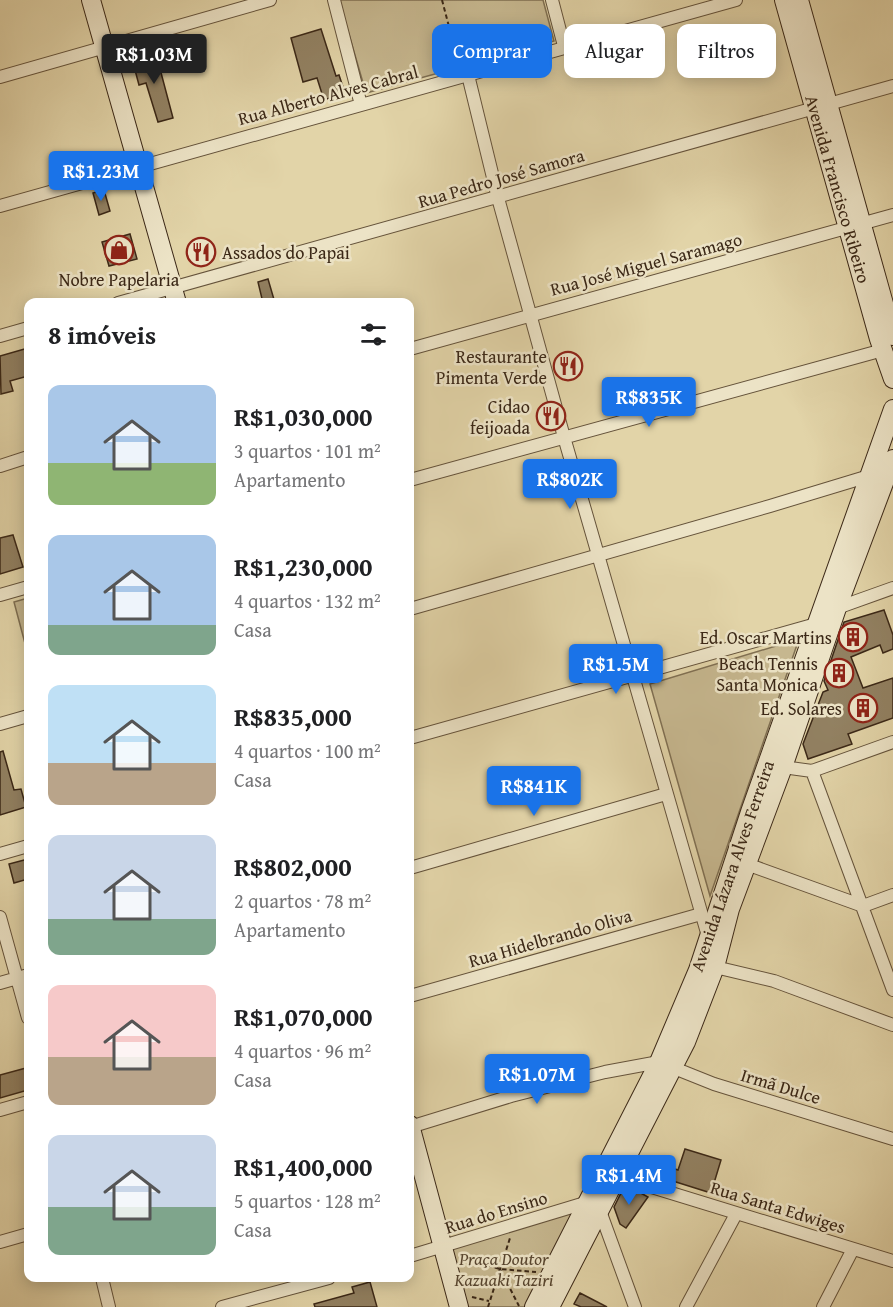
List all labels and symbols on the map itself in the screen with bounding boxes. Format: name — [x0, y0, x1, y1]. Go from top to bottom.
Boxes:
pin: R$1.03M — [99, 34, 209, 85]
street label: Rua Alberto Alves Cabral — [235, 58, 421, 132]
street label: Avenida Francisco Ribeiro — [798, 92, 878, 286]
street label: Rua Pedro José Samora — [415, 141, 588, 215]
pin: R$1.23M — [46, 151, 156, 202]
street label: Rua José Miguel Saramago — [547, 225, 745, 303]
shop icon: Nobre Papelaria — [103, 234, 135, 266]
restaurant icon: Assados do Papai — [185, 236, 217, 268]
place label: Assados do Papai — [222, 239, 350, 266]
place label: Nobre Papelaria — [59, 266, 180, 293]
place label: Restaurante Pimenta Verde — [436, 343, 547, 391]
restaurant icon: Restaurante Pimenta Verde — [552, 350, 584, 382]
pin: R$835K — [600, 377, 698, 428]
place label: Cidao feijoada — [470, 393, 530, 441]
restaurant icon: Cidao feijoada — [535, 400, 567, 432]
pin: R$802K — [521, 459, 619, 510]
building icon: Ed. Oscar Martins — [837, 621, 869, 653]
place label: Ed. Oscar Martins — [700, 624, 832, 651]
pin: R$1.5M — [567, 644, 665, 695]
place label: Beach Tennis Santa Monica — [716, 650, 818, 698]
building icon: Beach Tennis Santa Monica — [823, 657, 855, 689]
building icon: Ed. Solares — [847, 692, 879, 724]
place label: Ed. Solares — [761, 695, 842, 722]
street label: Avenida Lázara Alves Ferreira — [683, 756, 781, 975]
pin: R$841K — [485, 766, 583, 817]
street label: Rua Hidelbrando Oliva — [465, 902, 635, 974]
pin: R$1.07M — [482, 1054, 592, 1105]
street label: Irmã Dulce — [738, 1061, 824, 1111]
pin: R$1.4M — [580, 1155, 678, 1206]
street label: Rua Santa Edwiges — [707, 1174, 849, 1240]
street label: Rua do Ensino — [441, 1184, 551, 1240]
park label: Praça Doutor Kazuaki Taziri — [454, 1245, 554, 1293]

